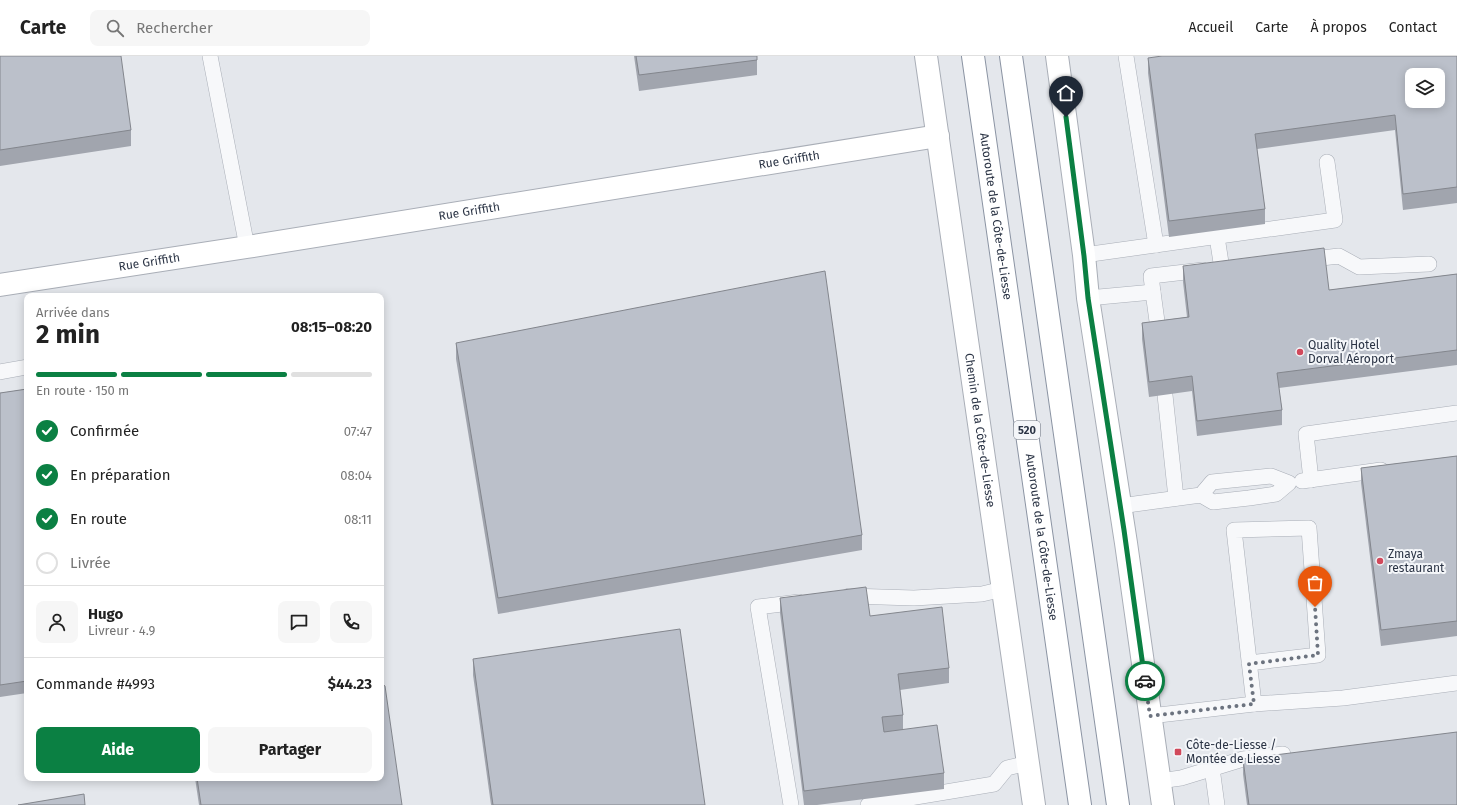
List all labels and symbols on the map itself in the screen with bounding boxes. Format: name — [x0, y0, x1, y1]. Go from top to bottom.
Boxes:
pin — [1049, 76, 1083, 117]
street label: Autoroute de la Côte-de-Liesse — [977, 132, 1015, 301]
street label: Rue Griffith — [757, 148, 821, 172]
street label: Rue Griffith — [438, 199, 501, 223]
street label: Rue Griffith — [118, 250, 181, 274]
place label: Quality Hotel Dorval Aéroport — [1308, 338, 1395, 366]
marker: Quality Hotel Dorval Aéroport — [1295, 347, 1305, 357]
street label: Chemin de la Côte-de-Liesse — [962, 352, 998, 508]
road number: 520 — [1014, 421, 1040, 439]
street label: Autoroute de la Côte-de-Liesse — [1023, 453, 1061, 622]
place label: Zmaya restaurant — [1388, 547, 1445, 575]
marker: Zmaya restaurant — [1375, 556, 1385, 566]
pin — [1298, 566, 1332, 607]
courier — [1125, 661, 1165, 701]
place label: Côte-de-Liesse / Montée de Liesse — [1186, 738, 1280, 766]
marker: Côte-de-Liesse / Montée de Liesse — [1173, 747, 1183, 757]

